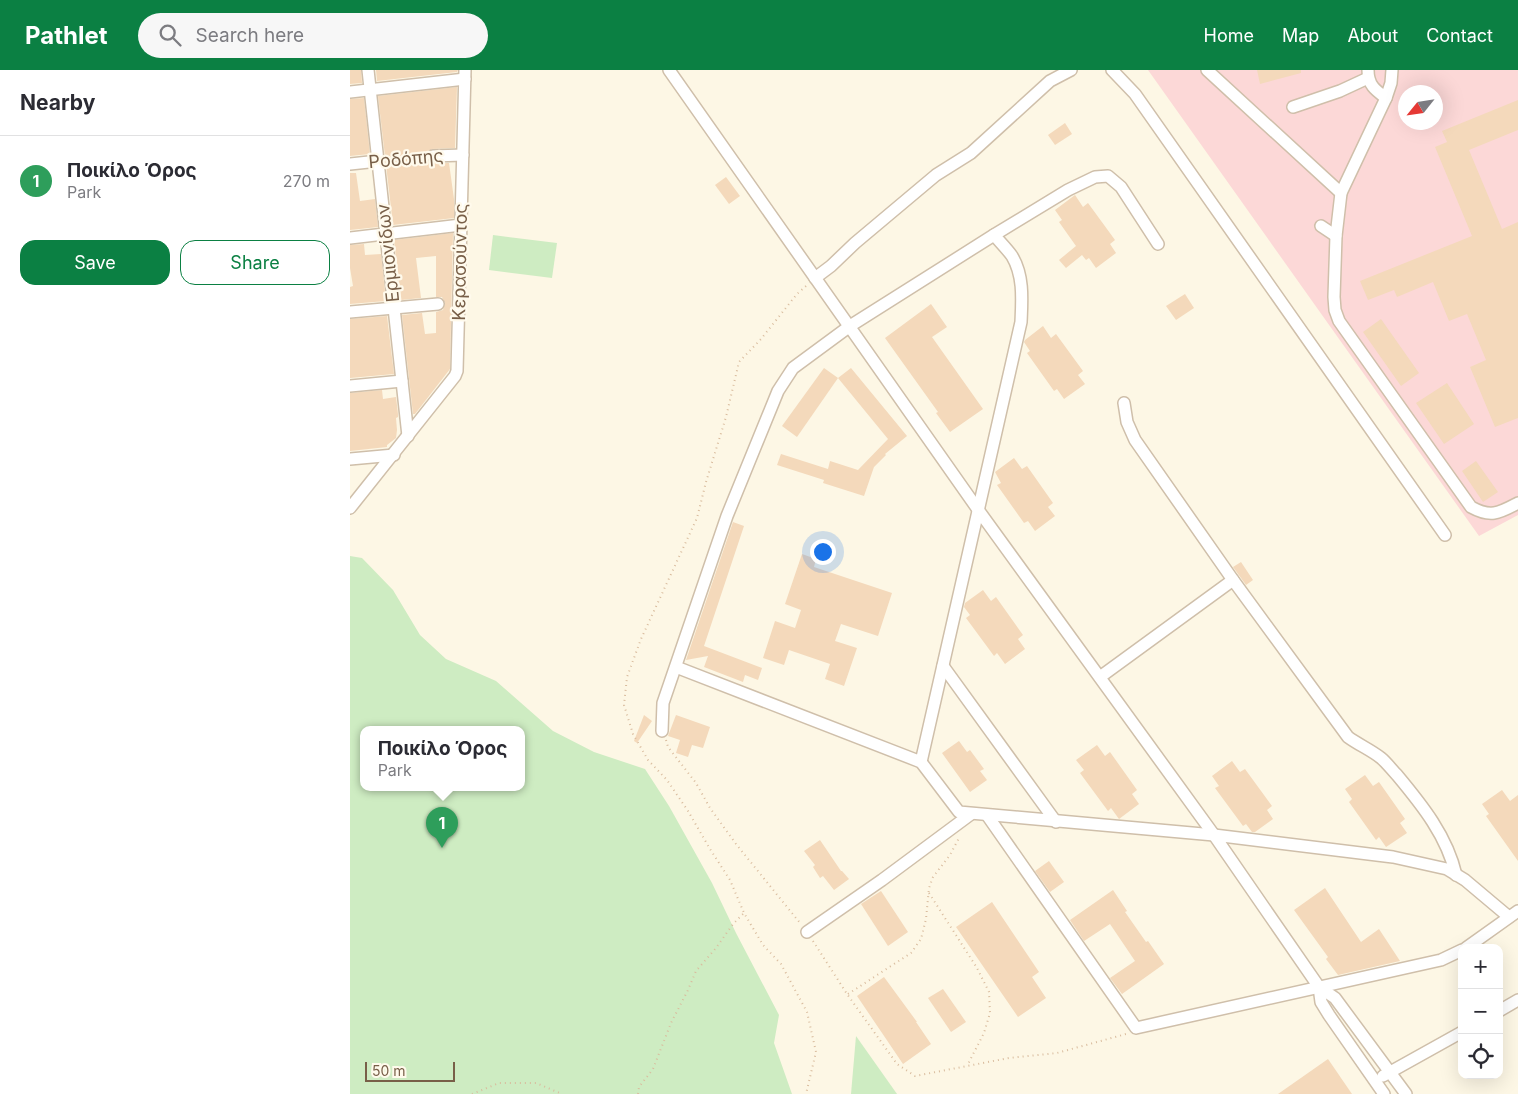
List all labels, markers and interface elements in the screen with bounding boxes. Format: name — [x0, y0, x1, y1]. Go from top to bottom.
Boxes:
search box — [138, 13, 488, 58]
text: Pathlet — [25, 21, 108, 50]
icon: search — [156, 21, 184, 49]
text: Search here — [196, 24, 304, 47]
text: Home — [1204, 25, 1254, 46]
text: Map — [1282, 25, 1319, 46]
text: About — [1347, 25, 1398, 46]
text: Contact — [1426, 25, 1493, 46]
north arrow — [1398, 85, 1443, 130]
text: Nearby — [20, 90, 95, 115]
street label: Ροδόπης — [368, 145, 444, 172]
text: Ποικίλο Όρος — [67, 159, 197, 182]
text: 1 — [33, 171, 39, 191]
text: 270 m — [283, 171, 330, 191]
text: Park — [67, 182, 101, 202]
street label: Ερμιονίδων — [372, 202, 403, 303]
street label: Κερασούντος — [448, 203, 471, 321]
button: Save — [20, 240, 170, 285]
button: Share — [180, 240, 330, 285]
your location — [810, 539, 836, 565]
popup — [360, 726, 525, 791]
text: Ποικίλο Όρος — [378, 737, 507, 760]
text: Park — [378, 760, 412, 780]
pin: 1 — [426, 807, 458, 848]
map controls — [1458, 944, 1503, 1079]
button: + — [1458, 944, 1503, 989]
button: − — [1458, 989, 1503, 1034]
button: locate — [1458, 1034, 1503, 1079]
scale bar — [365, 1059, 455, 1082]
text: 50 m — [372, 1062, 406, 1079]

